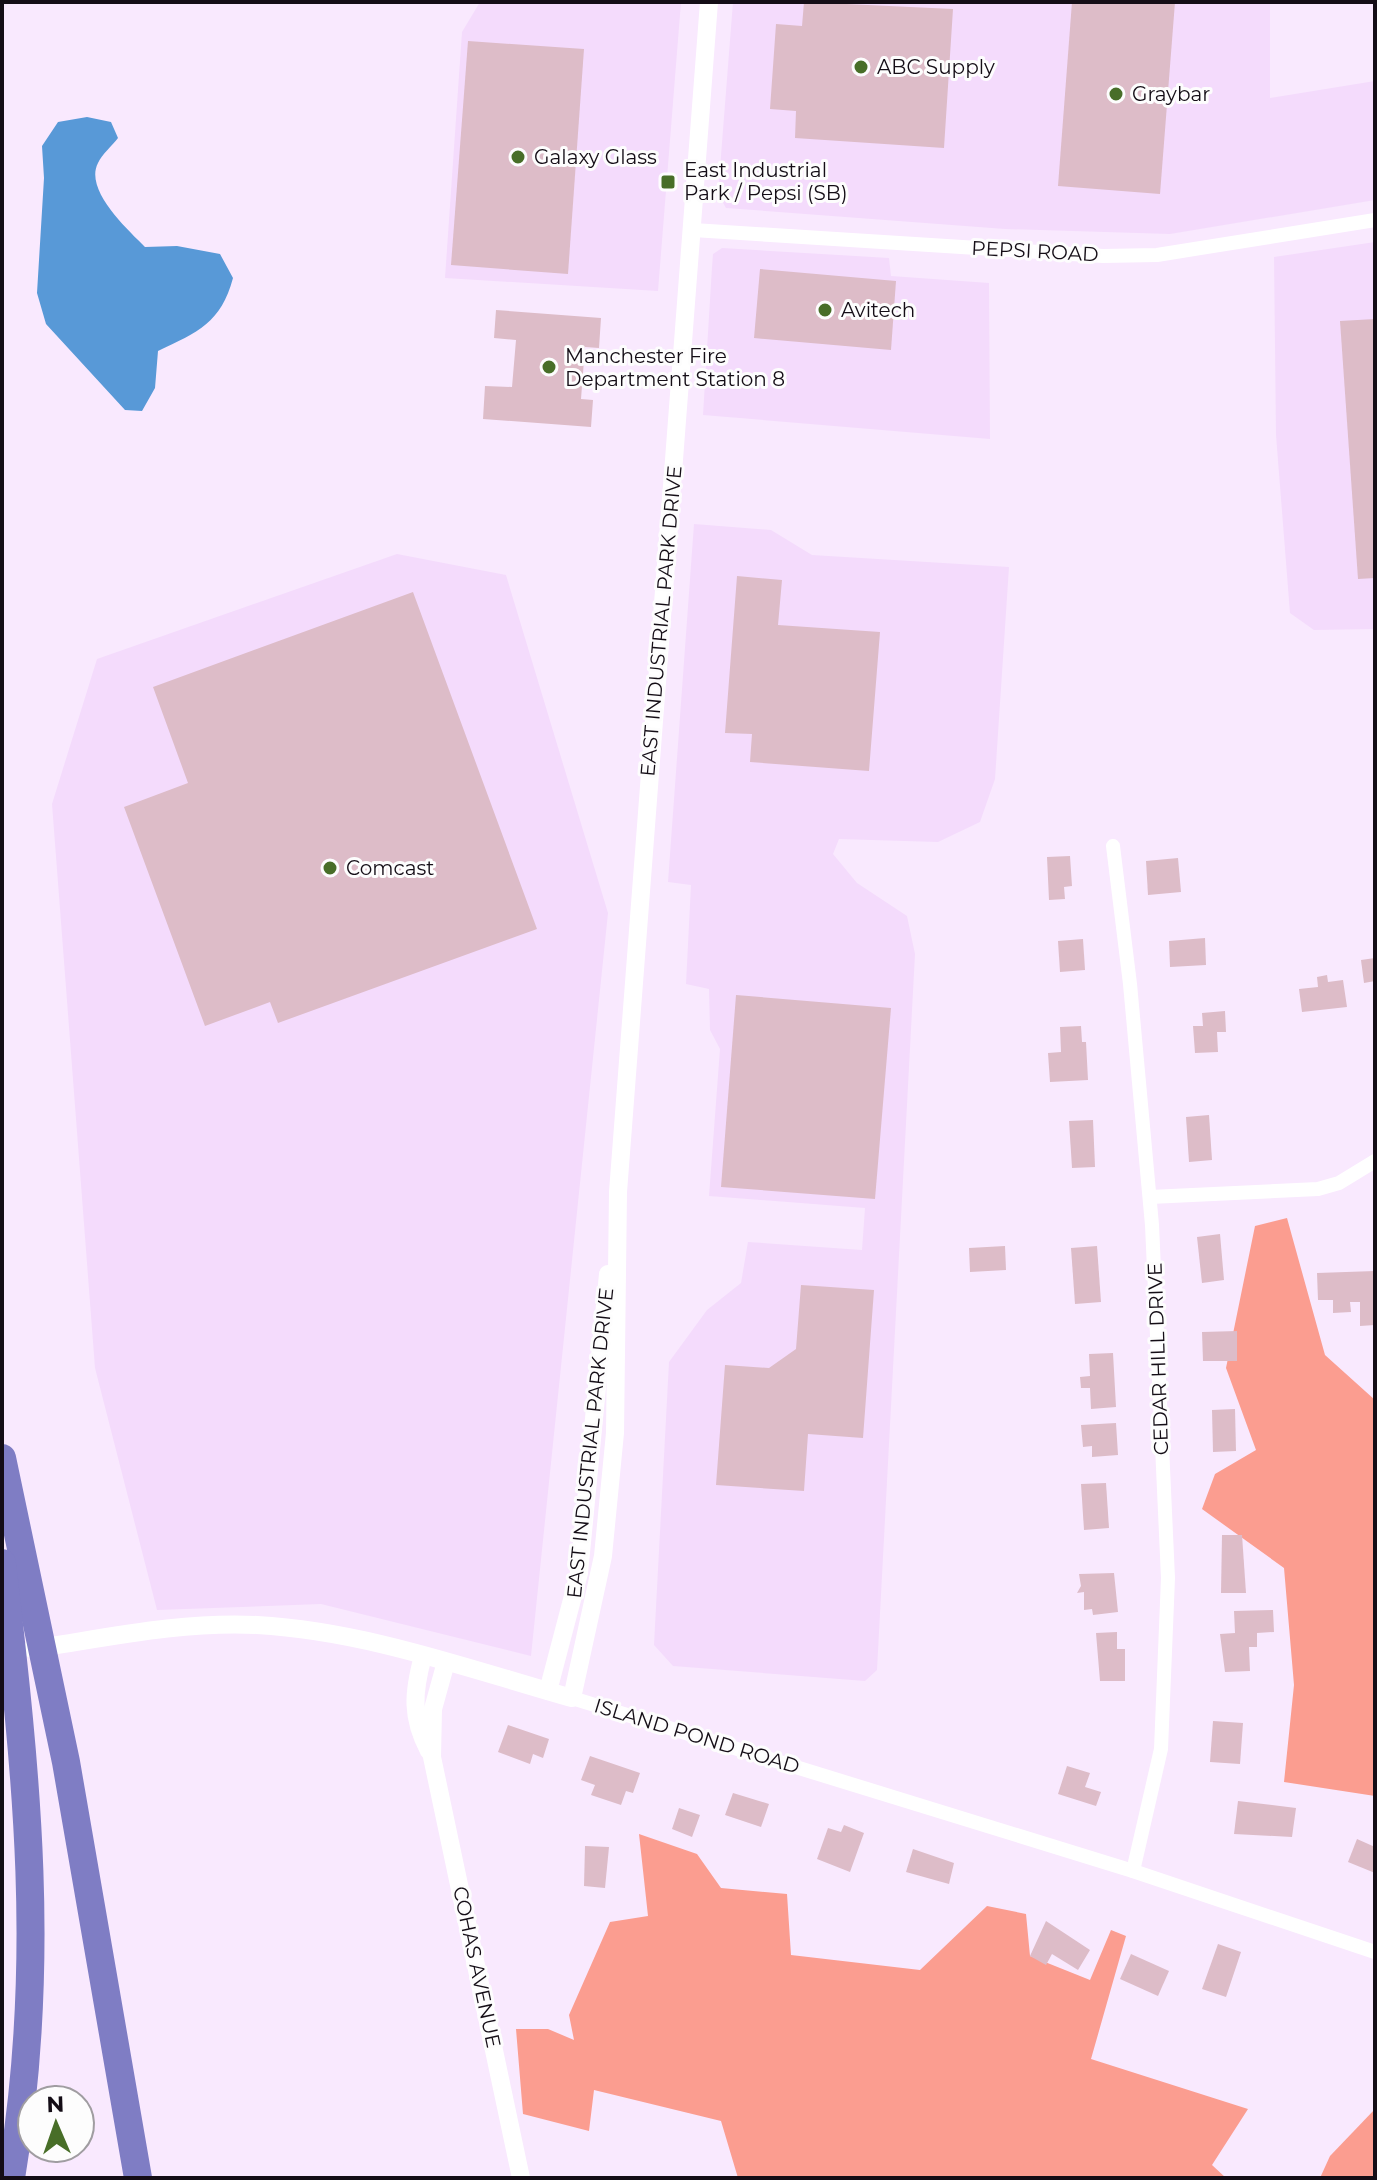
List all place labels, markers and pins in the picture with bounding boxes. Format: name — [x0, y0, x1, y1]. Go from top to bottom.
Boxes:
place label: ABC Supply — [877, 55, 995, 79]
marker: ABC Supply — [852, 58, 870, 76]
place label: Graybar — [1132, 82, 1210, 106]
marker: Graybar — [1107, 85, 1125, 103]
place label: Galaxy Glass — [534, 145, 657, 169]
marker: Galaxy Glass — [509, 148, 527, 166]
place label: East Industrial Park / Pepsi (SB) — [684, 158, 848, 205]
marker: East Industrial Park / Pepsi (SB) — [659, 173, 677, 191]
place label: Avitech — [841, 298, 915, 322]
marker: Avitech — [816, 301, 834, 319]
place label: Manchester Fire Department Station 8 — [565, 344, 785, 391]
marker: Manchester Fire Department Station 8 — [540, 358, 558, 376]
place label: Comcast — [346, 856, 434, 880]
marker: Comcast — [321, 859, 339, 877]

